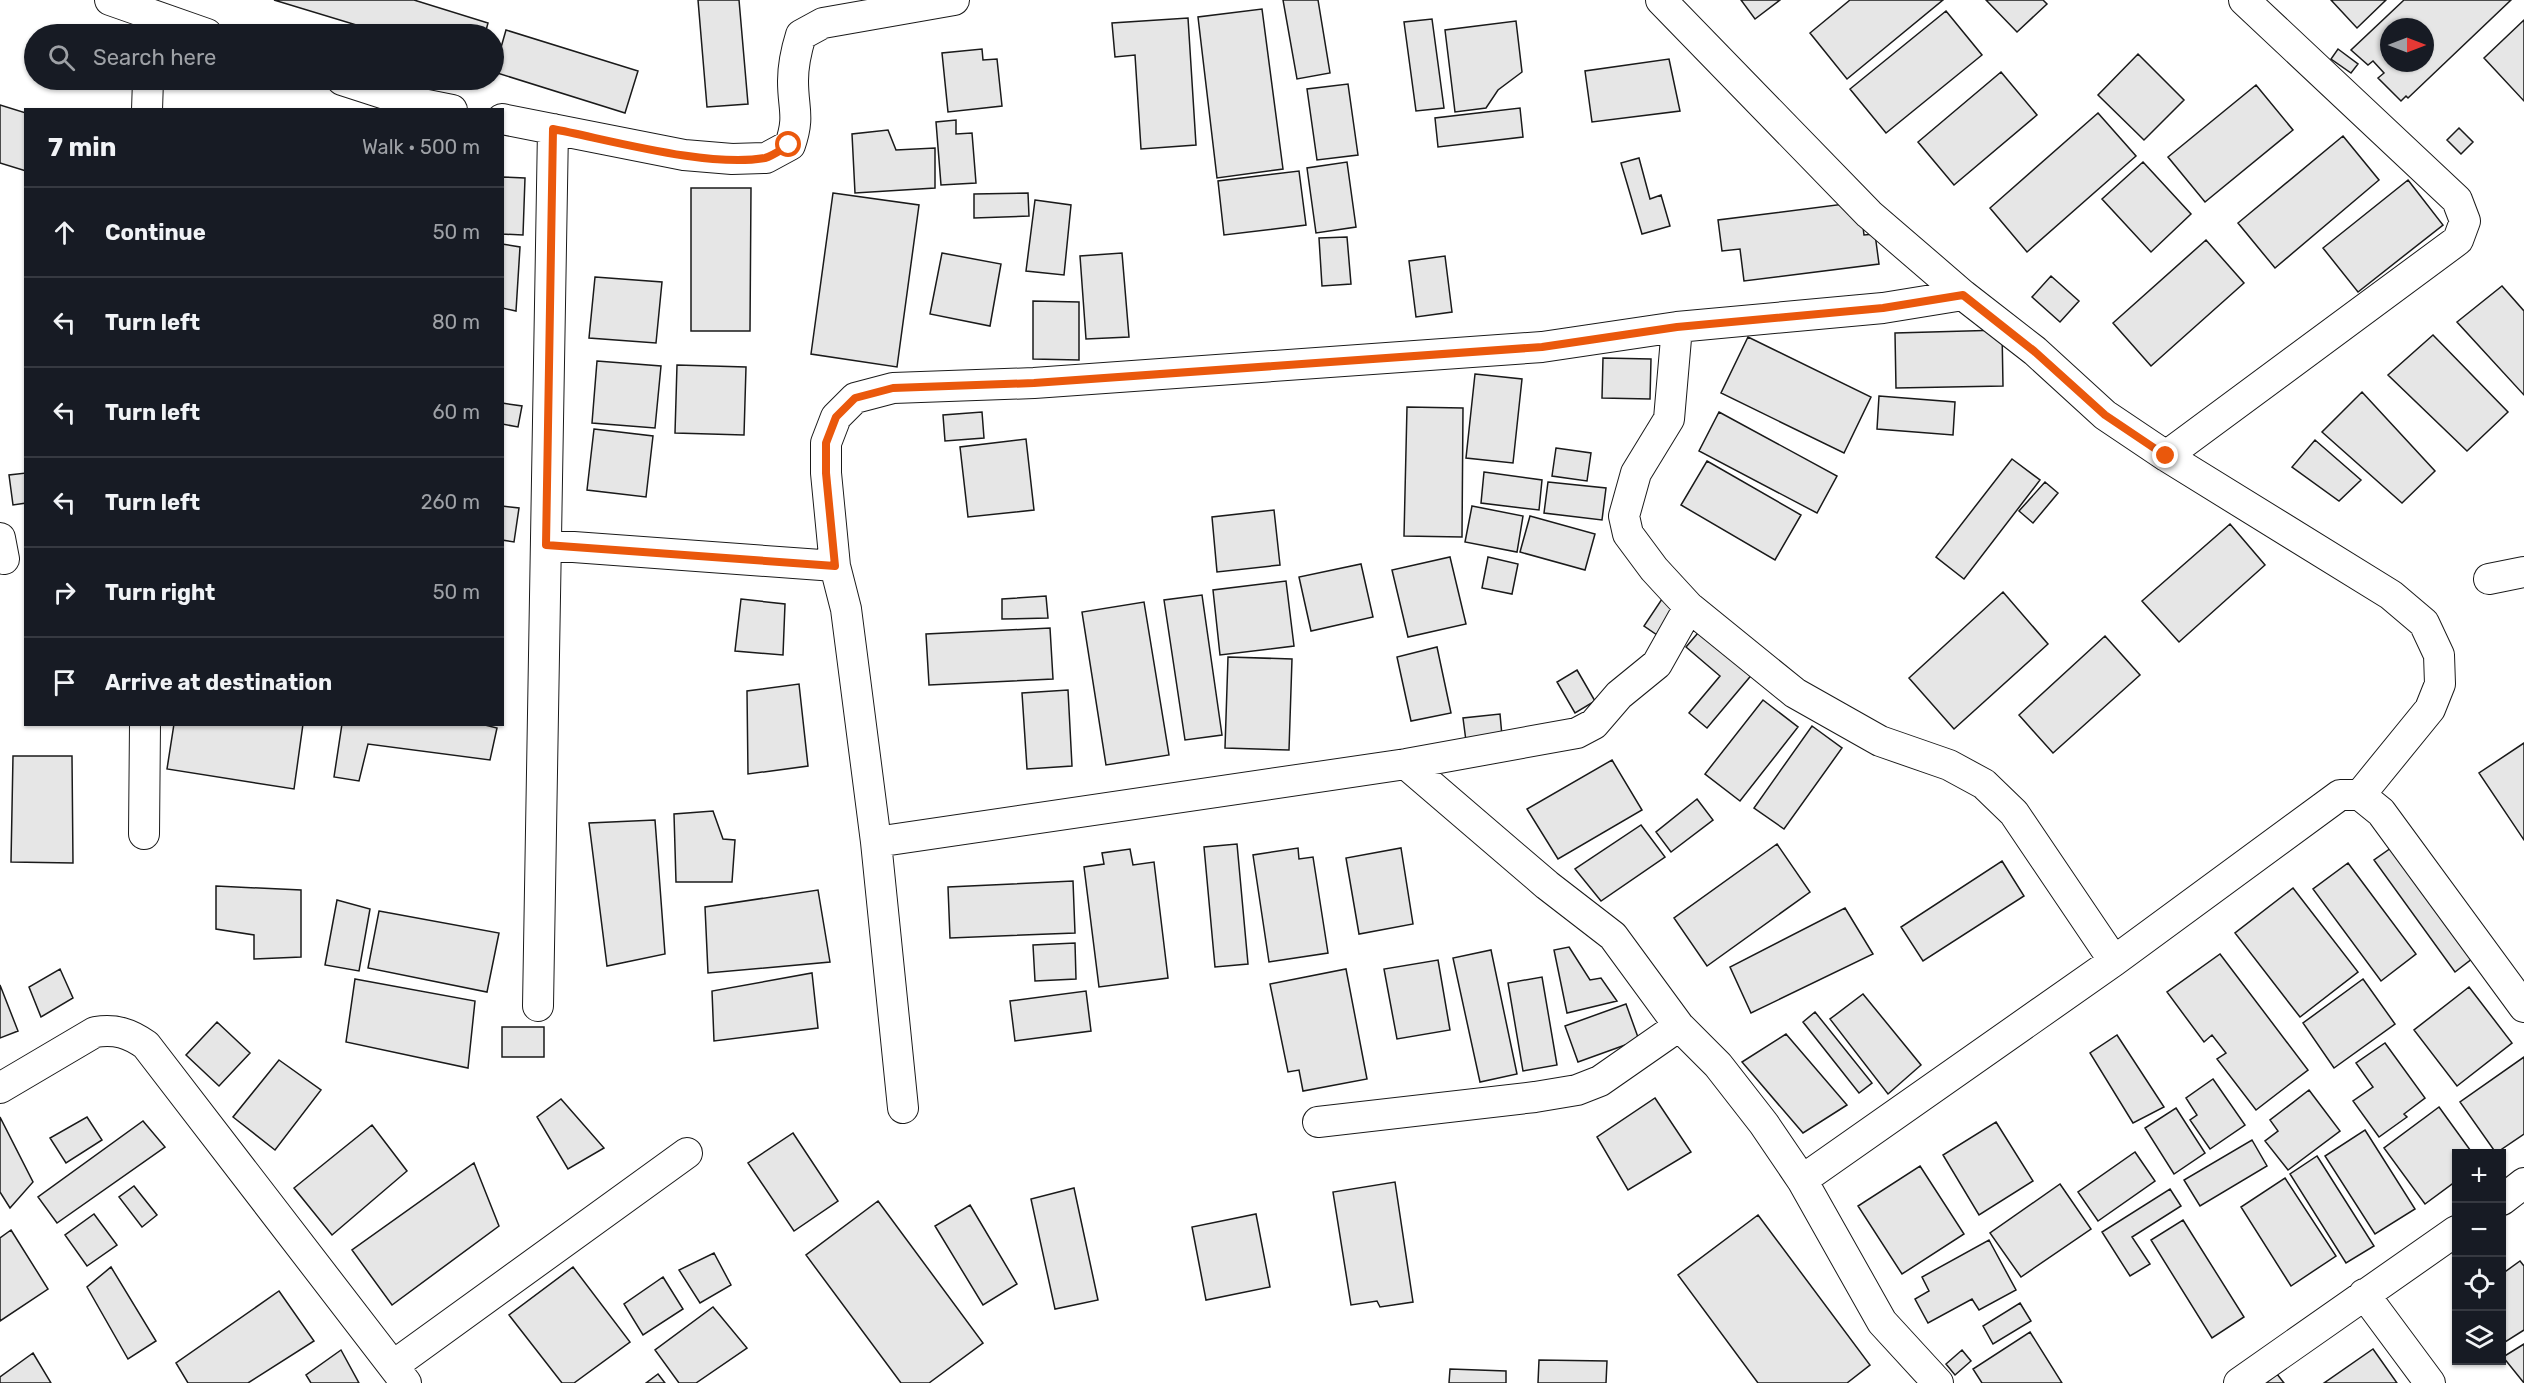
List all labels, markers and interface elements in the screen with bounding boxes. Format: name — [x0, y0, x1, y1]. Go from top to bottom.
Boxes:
north arrow — [2380, 18, 2434, 72]
search box — [24, 24, 504, 90]
icon: search — [45, 41, 78, 74]
text: Search here — [93, 44, 216, 71]
route start — [775, 131, 801, 157]
text: 7 min — [48, 132, 116, 163]
text: Walk · 500 m — [362, 135, 480, 159]
icon: ahead — [48, 216, 81, 249]
text: Continue — [105, 219, 206, 246]
text: 50 m — [433, 220, 480, 244]
icon: left — [48, 306, 81, 339]
text: Turn left — [105, 309, 200, 336]
text: 80 m — [432, 310, 480, 334]
icon: left — [48, 396, 81, 429]
text: Turn left — [105, 399, 200, 426]
text: 60 m — [433, 400, 480, 424]
route end — [2152, 442, 2178, 468]
icon: left — [48, 486, 81, 519]
text: Turn left — [105, 489, 200, 516]
text: 260 m — [421, 490, 480, 514]
icon: right — [48, 576, 81, 609]
text: Turn right — [105, 579, 215, 606]
text: 50 m — [433, 580, 480, 604]
icon: arrive — [48, 666, 81, 699]
text: Arrive at destination — [105, 669, 332, 696]
map controls — [2452, 1149, 2506, 1365]
button: + — [2452, 1149, 2506, 1203]
button: − — [2452, 1203, 2506, 1257]
button: locate — [2452, 1257, 2506, 1311]
button: layers — [2452, 1311, 2506, 1365]

